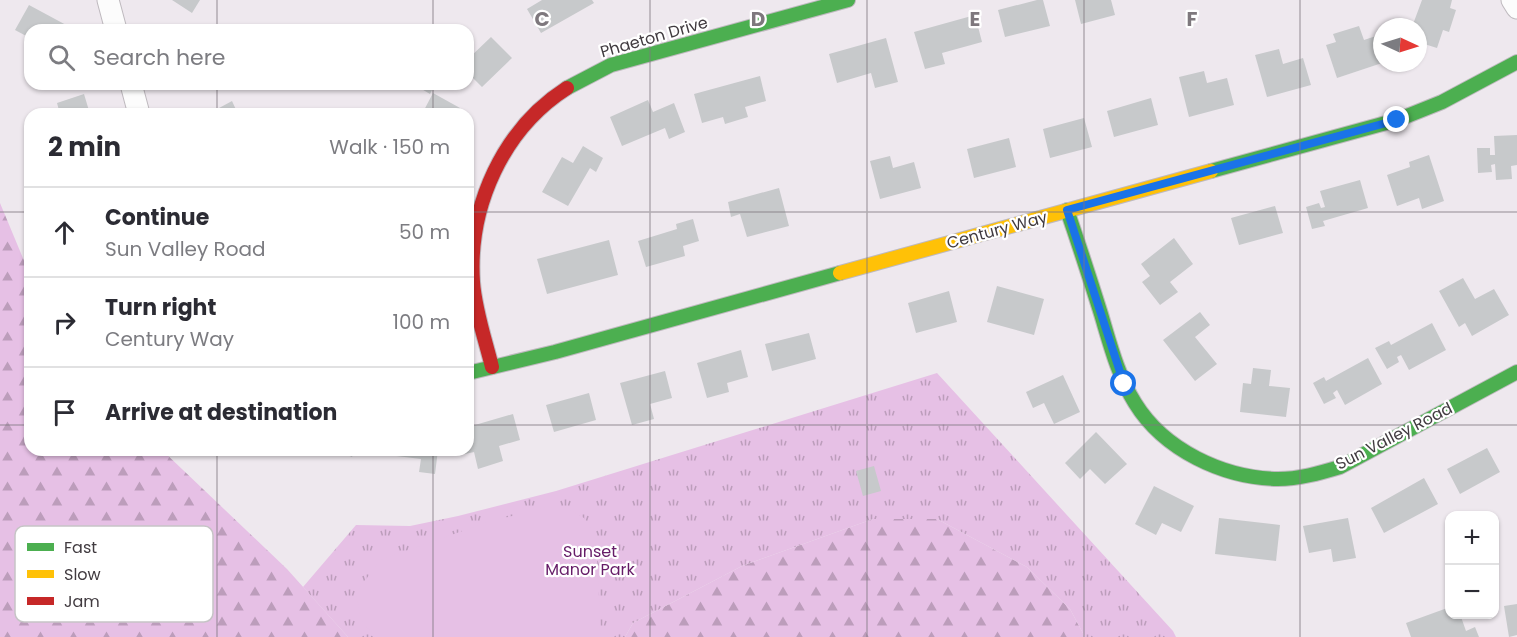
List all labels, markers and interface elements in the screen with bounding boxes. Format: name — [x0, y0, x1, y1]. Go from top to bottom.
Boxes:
text: C — [534, 5, 550, 33]
text: D — [751, 5, 765, 33]
text: E — [970, 5, 980, 33]
text: F — [1187, 5, 1198, 33]
street label: Phaeton Drive — [598, 11, 711, 63]
north arrow — [1373, 18, 1427, 72]
search box — [24, 24, 474, 90]
icon: search — [45, 41, 78, 74]
text: Search here — [93, 42, 226, 73]
route end — [1383, 106, 1409, 132]
text: 2 min — [48, 129, 121, 165]
text: Walk · 150 m — [329, 133, 450, 161]
text: Continue — [105, 202, 209, 233]
street label: Century Way — [944, 206, 1050, 254]
icon: ahead — [48, 216, 81, 249]
text: 50 m — [399, 218, 450, 246]
text: Sun Valley Road — [105, 235, 266, 263]
text: Turn right — [105, 292, 216, 323]
icon: right — [48, 306, 81, 339]
text: 100 m — [393, 308, 450, 336]
text: Century Way — [105, 325, 234, 353]
route start — [1110, 370, 1136, 396]
icon: arrive — [48, 396, 81, 429]
text: Arrive at destination — [105, 397, 337, 428]
street label: Sun Valley Road — [1332, 397, 1456, 475]
map controls — [1445, 511, 1499, 619]
button: + — [1445, 511, 1499, 565]
legend — [15, 526, 213, 622]
text: Fast — [64, 536, 97, 559]
park label: Sunset Manor Park — [545, 540, 636, 581]
text: Slow — [64, 563, 101, 586]
button: − — [1445, 565, 1499, 619]
text: Jam — [64, 590, 100, 613]

